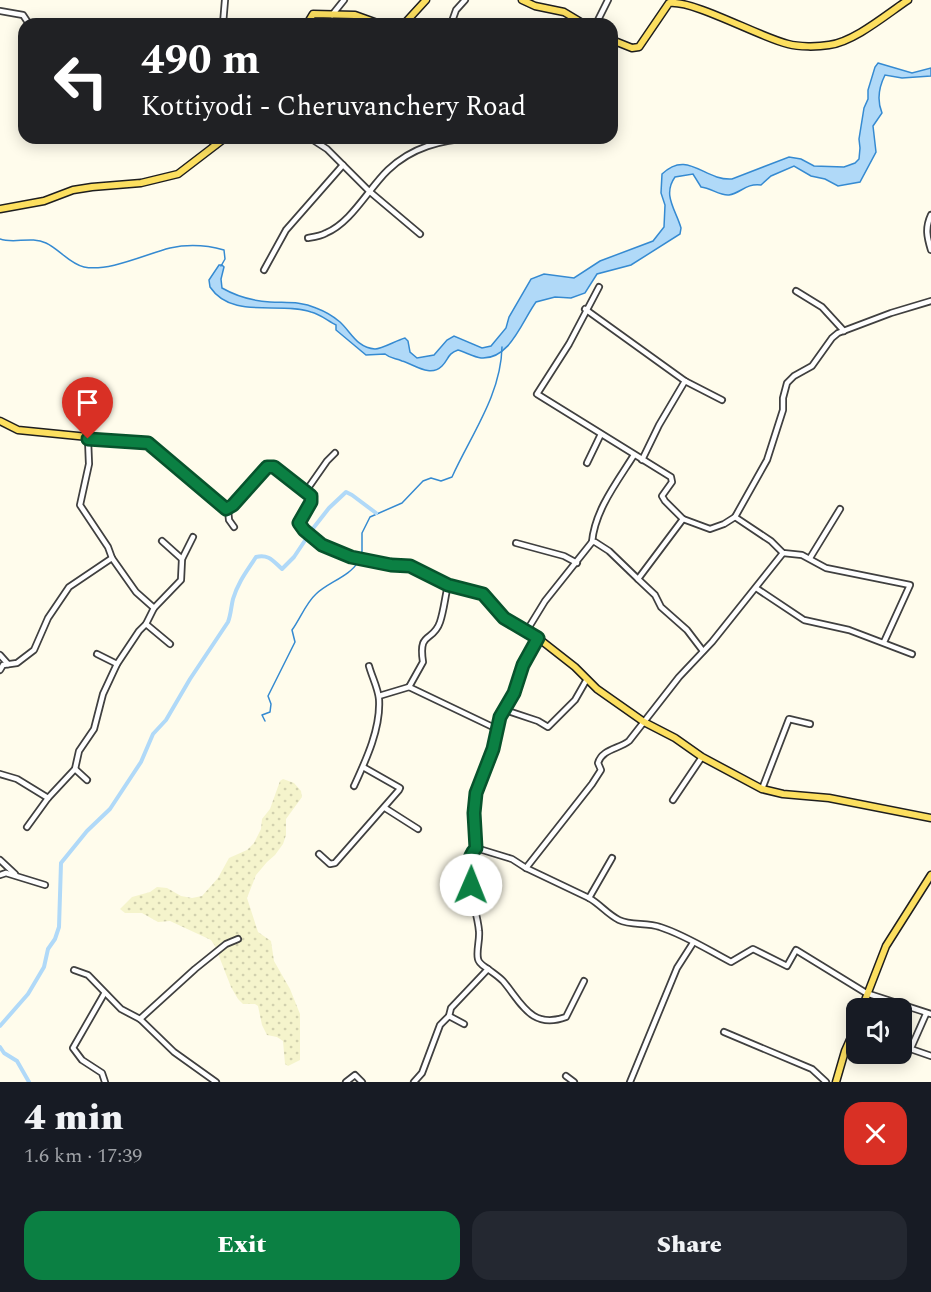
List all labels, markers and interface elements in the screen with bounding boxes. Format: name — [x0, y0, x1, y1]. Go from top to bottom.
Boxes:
text: 490 m — [141, 29, 260, 92]
icon: left — [42, 42, 120, 120]
text: Kottiyodi - Cheruvanchery Road — [141, 86, 526, 128]
pin — [62, 377, 113, 439]
icon: arrive — [71, 386, 104, 419]
position arrow — [439, 853, 503, 917]
map controls — [846, 998, 912, 1064]
button: sound — [846, 998, 912, 1064]
text: 4 min — [24, 1091, 124, 1146]
button: close — [844, 1102, 907, 1165]
text: 1.6 km · 17:39 — [24, 1141, 142, 1171]
button: Exit — [24, 1211, 460, 1280]
button: Share — [472, 1211, 907, 1280]

